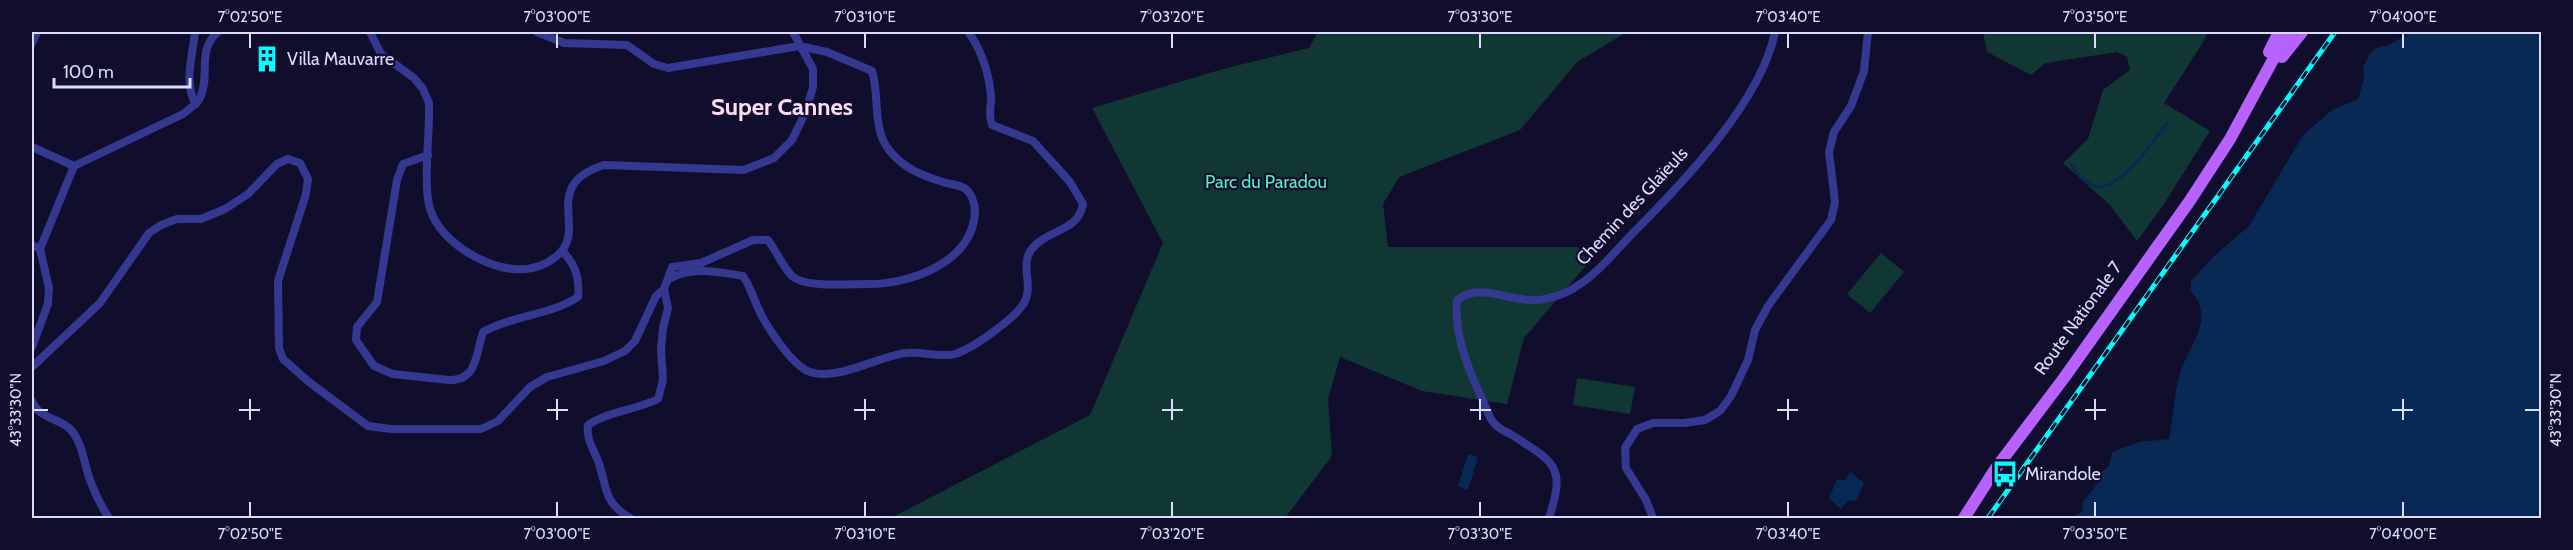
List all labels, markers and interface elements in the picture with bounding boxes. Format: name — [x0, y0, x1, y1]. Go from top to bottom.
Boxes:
text: 7°02'50"E — [218, 8, 282, 26]
text: 7°03'00"E — [523, 8, 591, 26]
text: 7°03'10"E — [834, 8, 896, 26]
text: 7°03'20"E — [1140, 8, 1204, 26]
text: 7°03'30"E — [1448, 8, 1512, 26]
text: 7°03'40"E — [1755, 8, 1821, 26]
text: 7°03'50"E — [2063, 8, 2127, 26]
text: 7°04'00"E — [2369, 8, 2437, 26]
building icon: Villa Mauvarre — [252, 44, 282, 74]
place label: Villa Mauvarre — [287, 48, 394, 70]
scale bar — [54, 51, 190, 89]
text: 100 m — [63, 61, 114, 83]
district label: Super Cannes — [711, 92, 853, 121]
street label: Chemin des Glaïeuls — [1572, 142, 1692, 270]
park label: Parc du Paradou — [1205, 171, 1327, 193]
street label: Route Nationale 7 — [2029, 257, 2127, 379]
text: 43°33'30"N — [7, 373, 25, 447]
text: 43°33'30"N — [2547, 373, 2565, 447]
bus stop icon: Mirandole — [1990, 459, 2020, 489]
place label: Mirandole — [2025, 463, 2101, 485]
text: 7°02'50"E — [218, 525, 282, 543]
text: 7°03'00"E — [523, 525, 591, 543]
text: 7°03'10"E — [834, 525, 896, 543]
text: 7°03'20"E — [1140, 525, 1204, 543]
text: 7°03'30"E — [1448, 525, 1512, 543]
text: 7°03'40"E — [1755, 525, 1821, 543]
text: 7°03'50"E — [2063, 525, 2127, 543]
text: 7°04'00"E — [2369, 525, 2437, 543]

